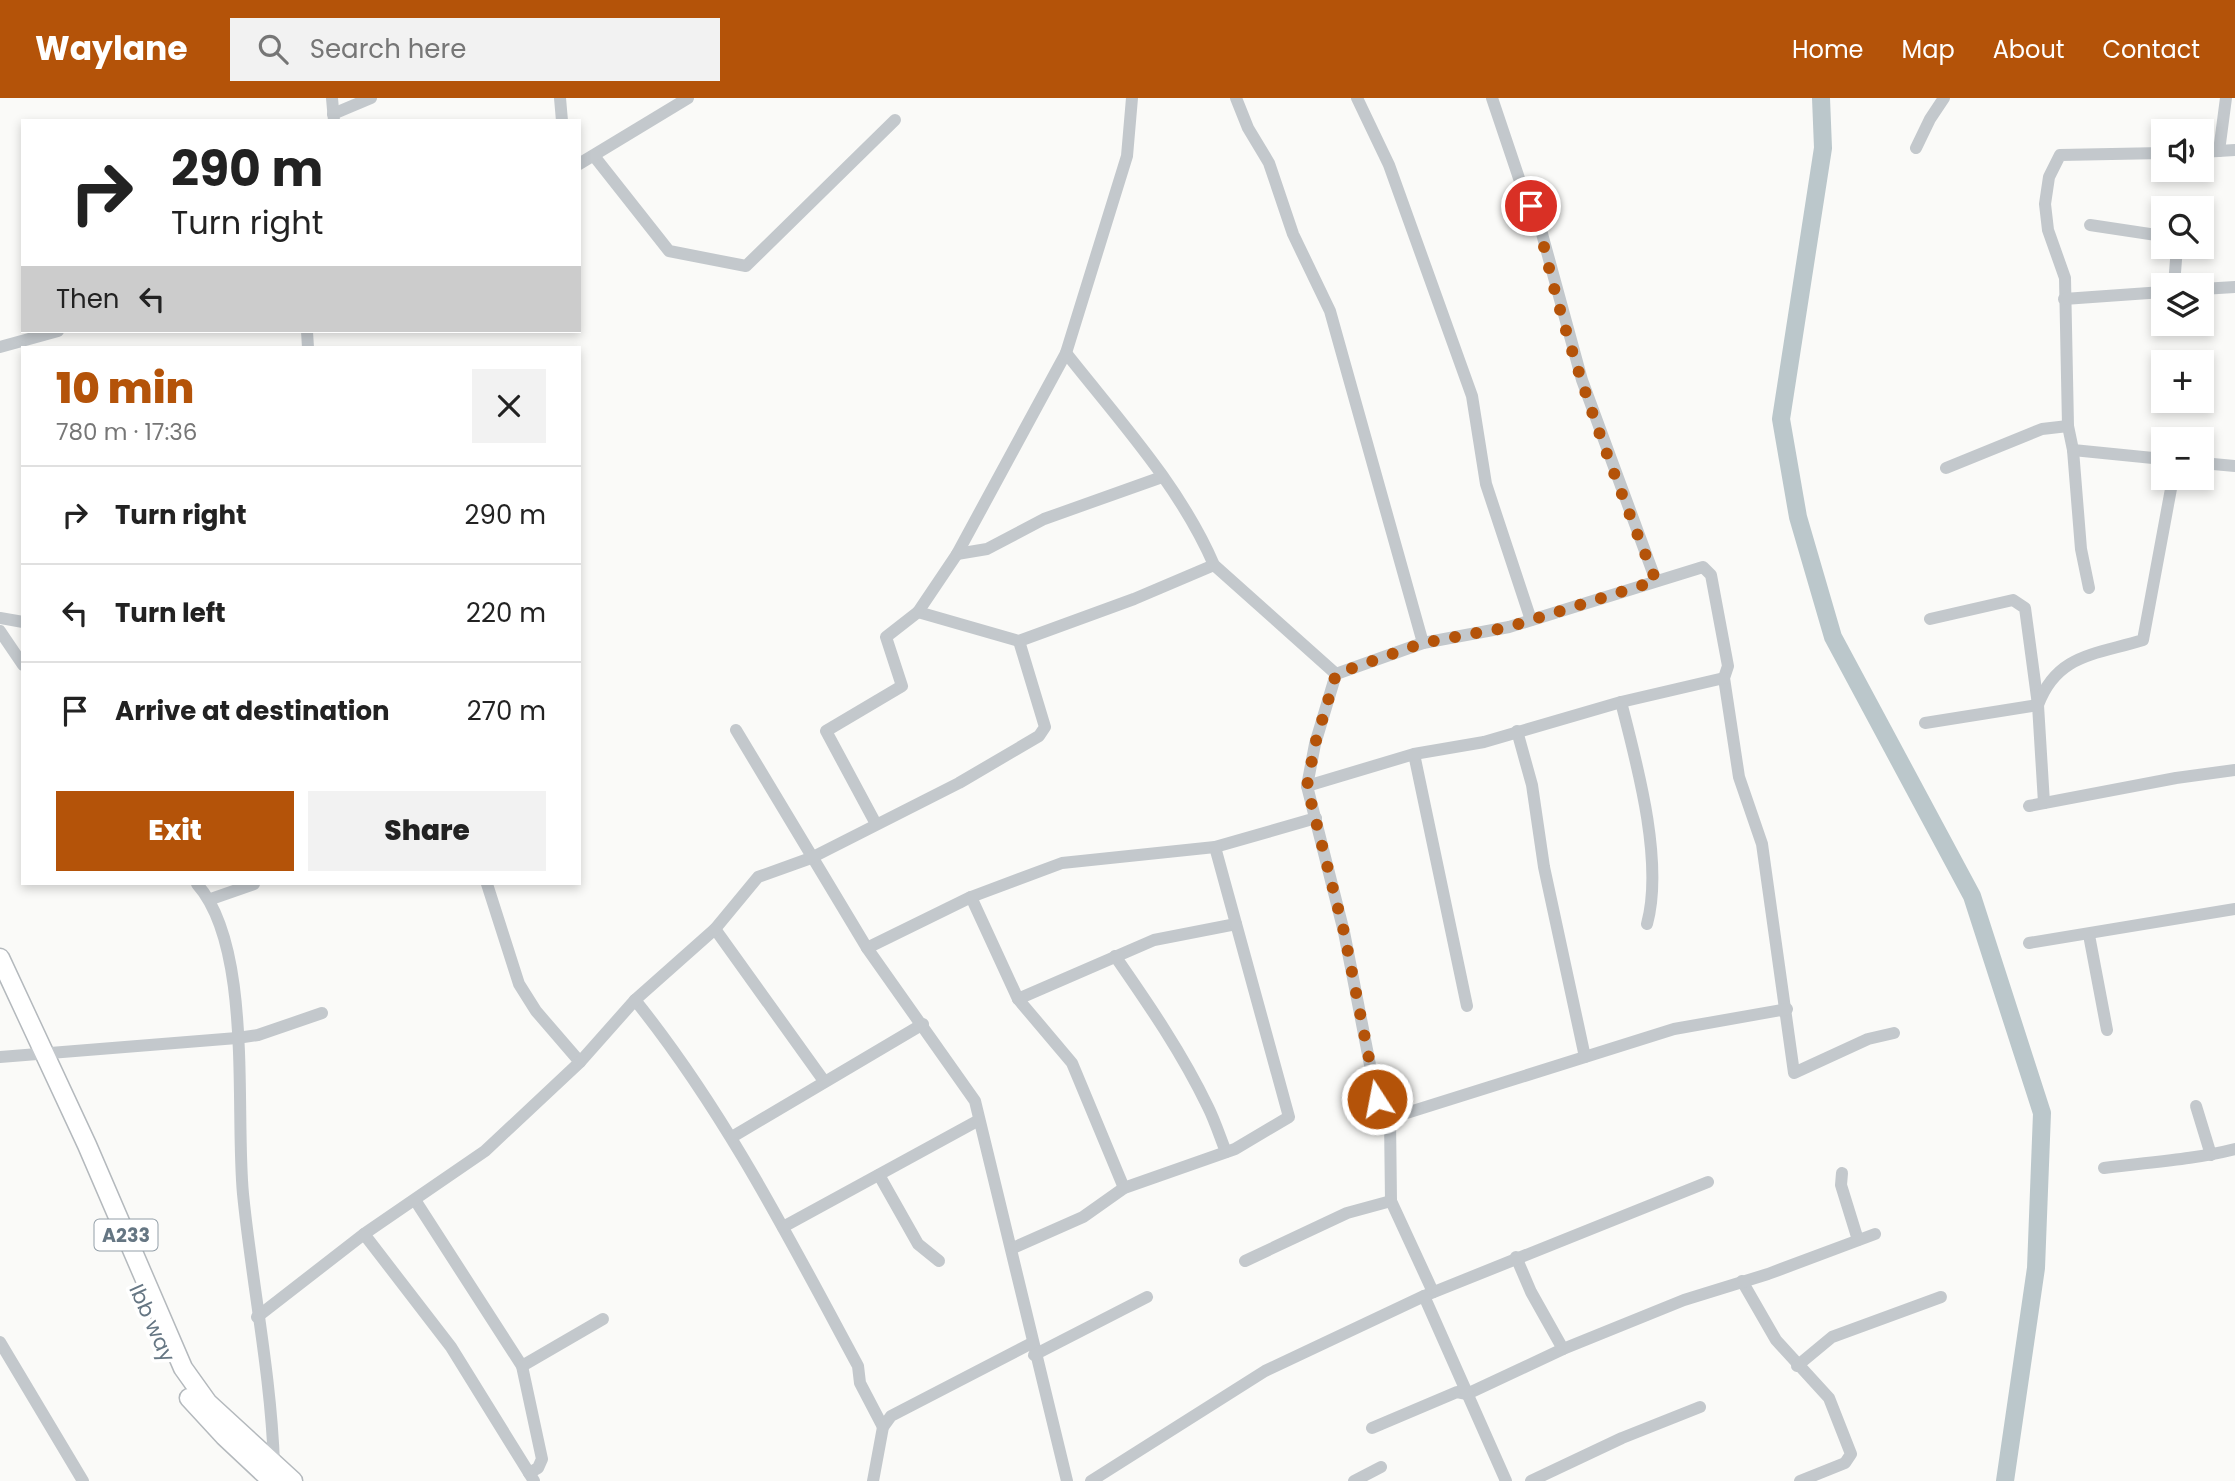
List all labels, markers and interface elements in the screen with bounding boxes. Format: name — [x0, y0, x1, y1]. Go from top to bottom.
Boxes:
search box — [230, 18, 720, 81]
text: Waylane — [35, 25, 188, 72]
icon: search — [254, 30, 292, 68]
text: Search here — [310, 31, 466, 67]
text: Home — [1792, 33, 1864, 66]
text: Map — [1902, 33, 1955, 66]
text: About — [1993, 33, 2064, 66]
text: Contact — [2102, 33, 2200, 66]
map controls — [2151, 119, 2214, 490]
button: sound — [2151, 119, 2214, 182]
text: 290 m — [171, 135, 323, 203]
icon: right — [56, 147, 147, 238]
pin — [1501, 176, 1561, 236]
icon: arrive — [1512, 187, 1550, 225]
button: search — [2151, 196, 2214, 259]
text: Turn right — [171, 200, 323, 245]
button: layers — [2151, 273, 2214, 336]
icon: left — [133, 280, 171, 318]
text: Then — [56, 281, 119, 317]
button: + — [2151, 350, 2214, 413]
text: 10 min — [56, 359, 194, 418]
button: close — [472, 369, 546, 443]
text: 780 m · 17:36 — [56, 416, 197, 448]
button: − — [2151, 427, 2214, 490]
icon: right — [56, 496, 94, 534]
text: Turn right — [115, 497, 247, 533]
text: 290 m — [465, 497, 546, 533]
icon: left — [56, 594, 94, 632]
text: Turn left — [115, 595, 226, 631]
text: 220 m — [466, 595, 546, 631]
icon: arrive — [56, 692, 94, 730]
text: Arrive at destination — [115, 693, 390, 729]
text: 270 m — [467, 693, 546, 729]
button: Exit — [56, 791, 294, 871]
button: Share — [308, 791, 546, 871]
position arrow — [1340, 1062, 1414, 1136]
road number: A233 — [94, 1219, 158, 1250]
street label: Ibb way — [122, 1279, 183, 1366]

